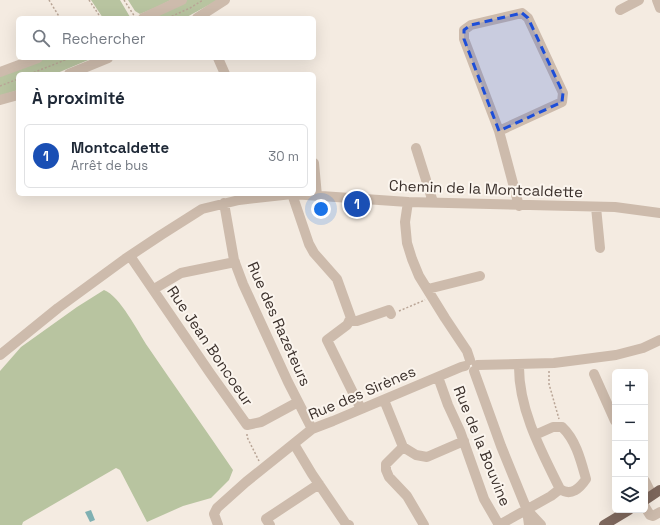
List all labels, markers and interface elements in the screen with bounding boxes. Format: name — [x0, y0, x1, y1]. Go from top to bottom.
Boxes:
search box — [16, 16, 316, 60]
icon: search — [30, 27, 52, 49]
text: Rechercher — [62, 29, 145, 48]
text: À proximité — [32, 87, 125, 109]
text: Montcaldette — [71, 138, 169, 157]
text: 1 — [43, 148, 49, 165]
text: 30 m — [268, 148, 299, 165]
text: Arrêt de bus — [71, 157, 148, 174]
street label: Chemin de la Montcaldette — [389, 176, 583, 201]
pin: 1 — [344, 189, 370, 219]
your location — [311, 199, 331, 219]
street label: Rue des Razeteurs — [244, 259, 315, 389]
street label: Rue Jean Boncoeur — [163, 282, 258, 410]
street label: Rue des Sirènes — [305, 361, 418, 424]
map controls — [612, 369, 648, 513]
button: + — [612, 369, 648, 405]
street label: Rue de la Bouvine — [450, 383, 515, 509]
button: − — [612, 405, 648, 441]
button: locate — [612, 441, 648, 477]
button: layers — [612, 477, 648, 513]

